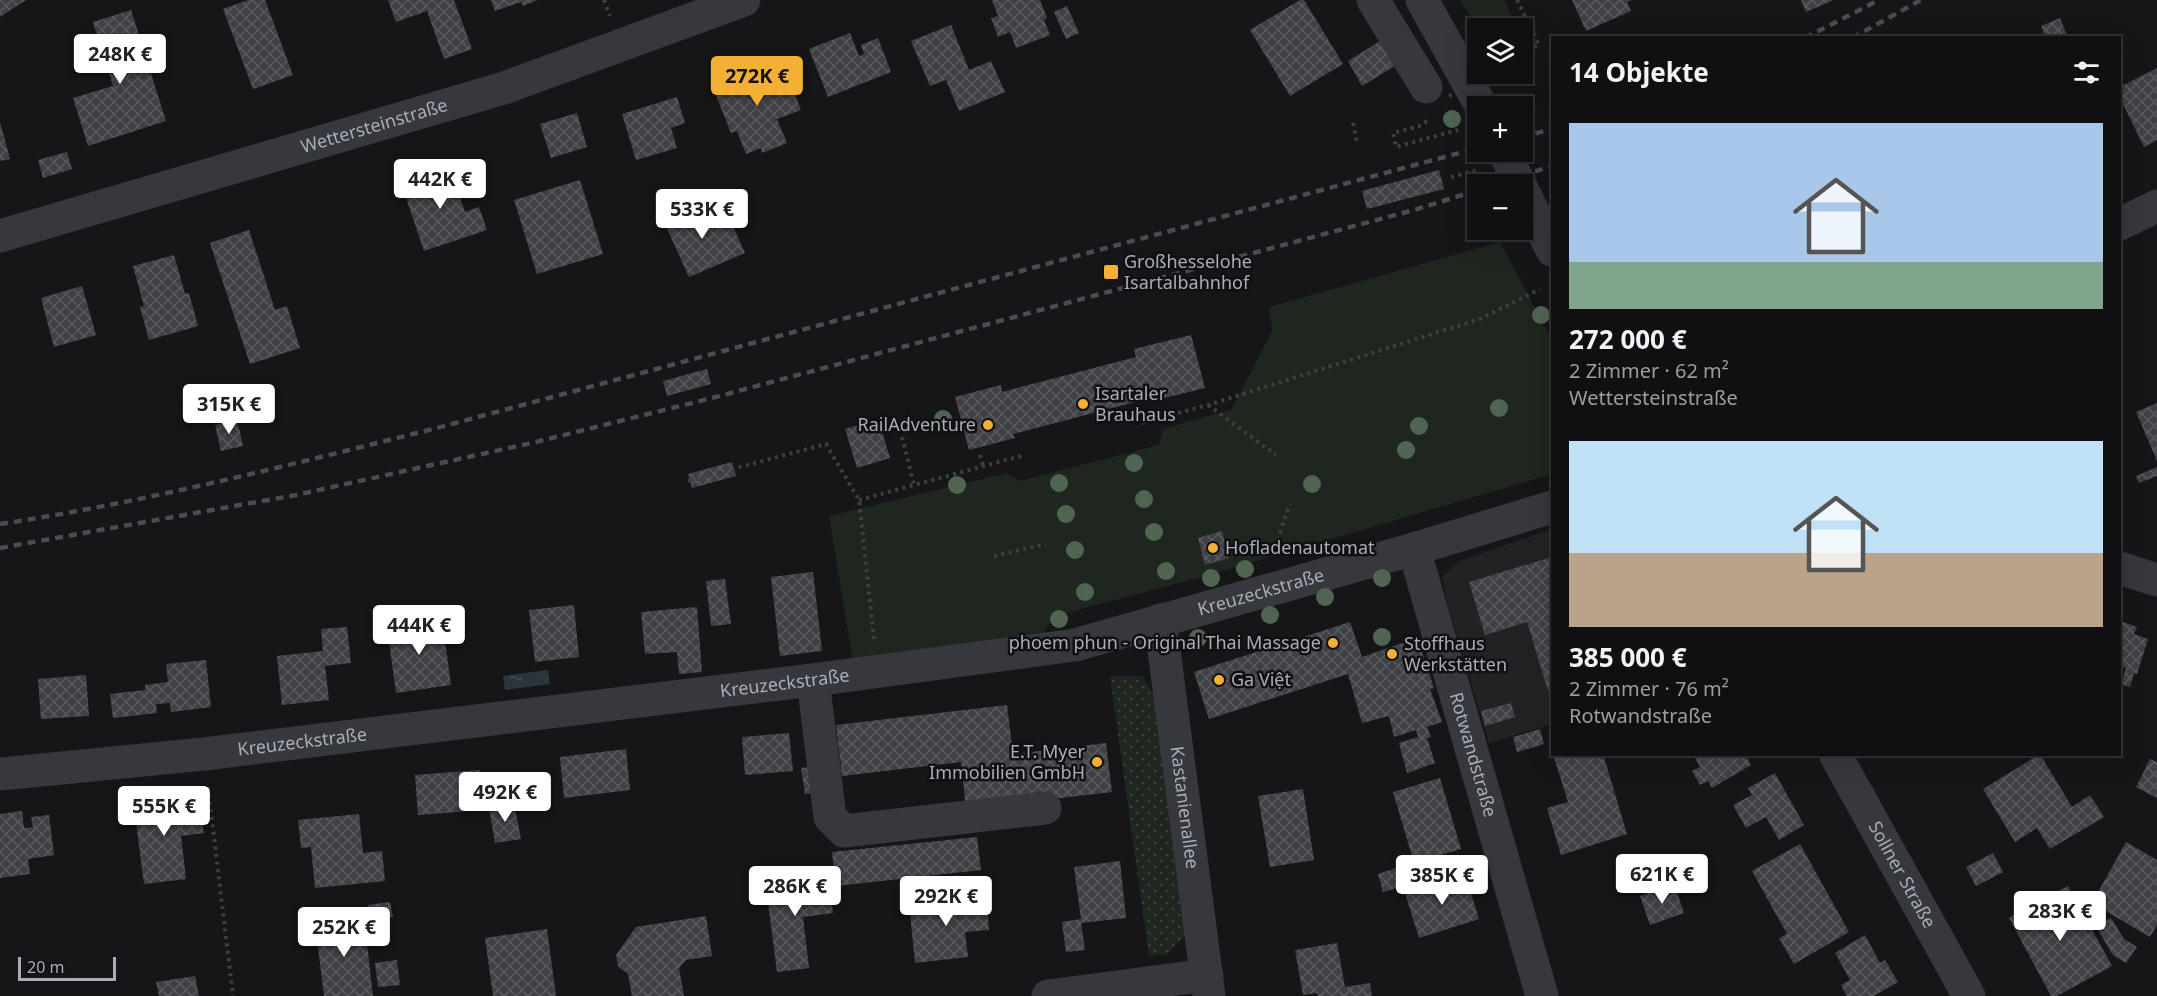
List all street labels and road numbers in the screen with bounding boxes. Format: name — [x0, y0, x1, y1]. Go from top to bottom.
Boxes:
street label: Wettersteinstraße — [298, 92, 450, 158]
street label: Kreuzeckstraße — [1195, 562, 1327, 621]
street label: Kreuzeckstraße — [719, 662, 851, 702]
street label: Rotwandstraße — [1445, 689, 1503, 820]
street label: Kreuzeckstraße — [236, 721, 368, 761]
street label: Kastanienallee — [1166, 745, 1205, 870]
street label: Sollner Straße — [1864, 817, 1942, 932]

